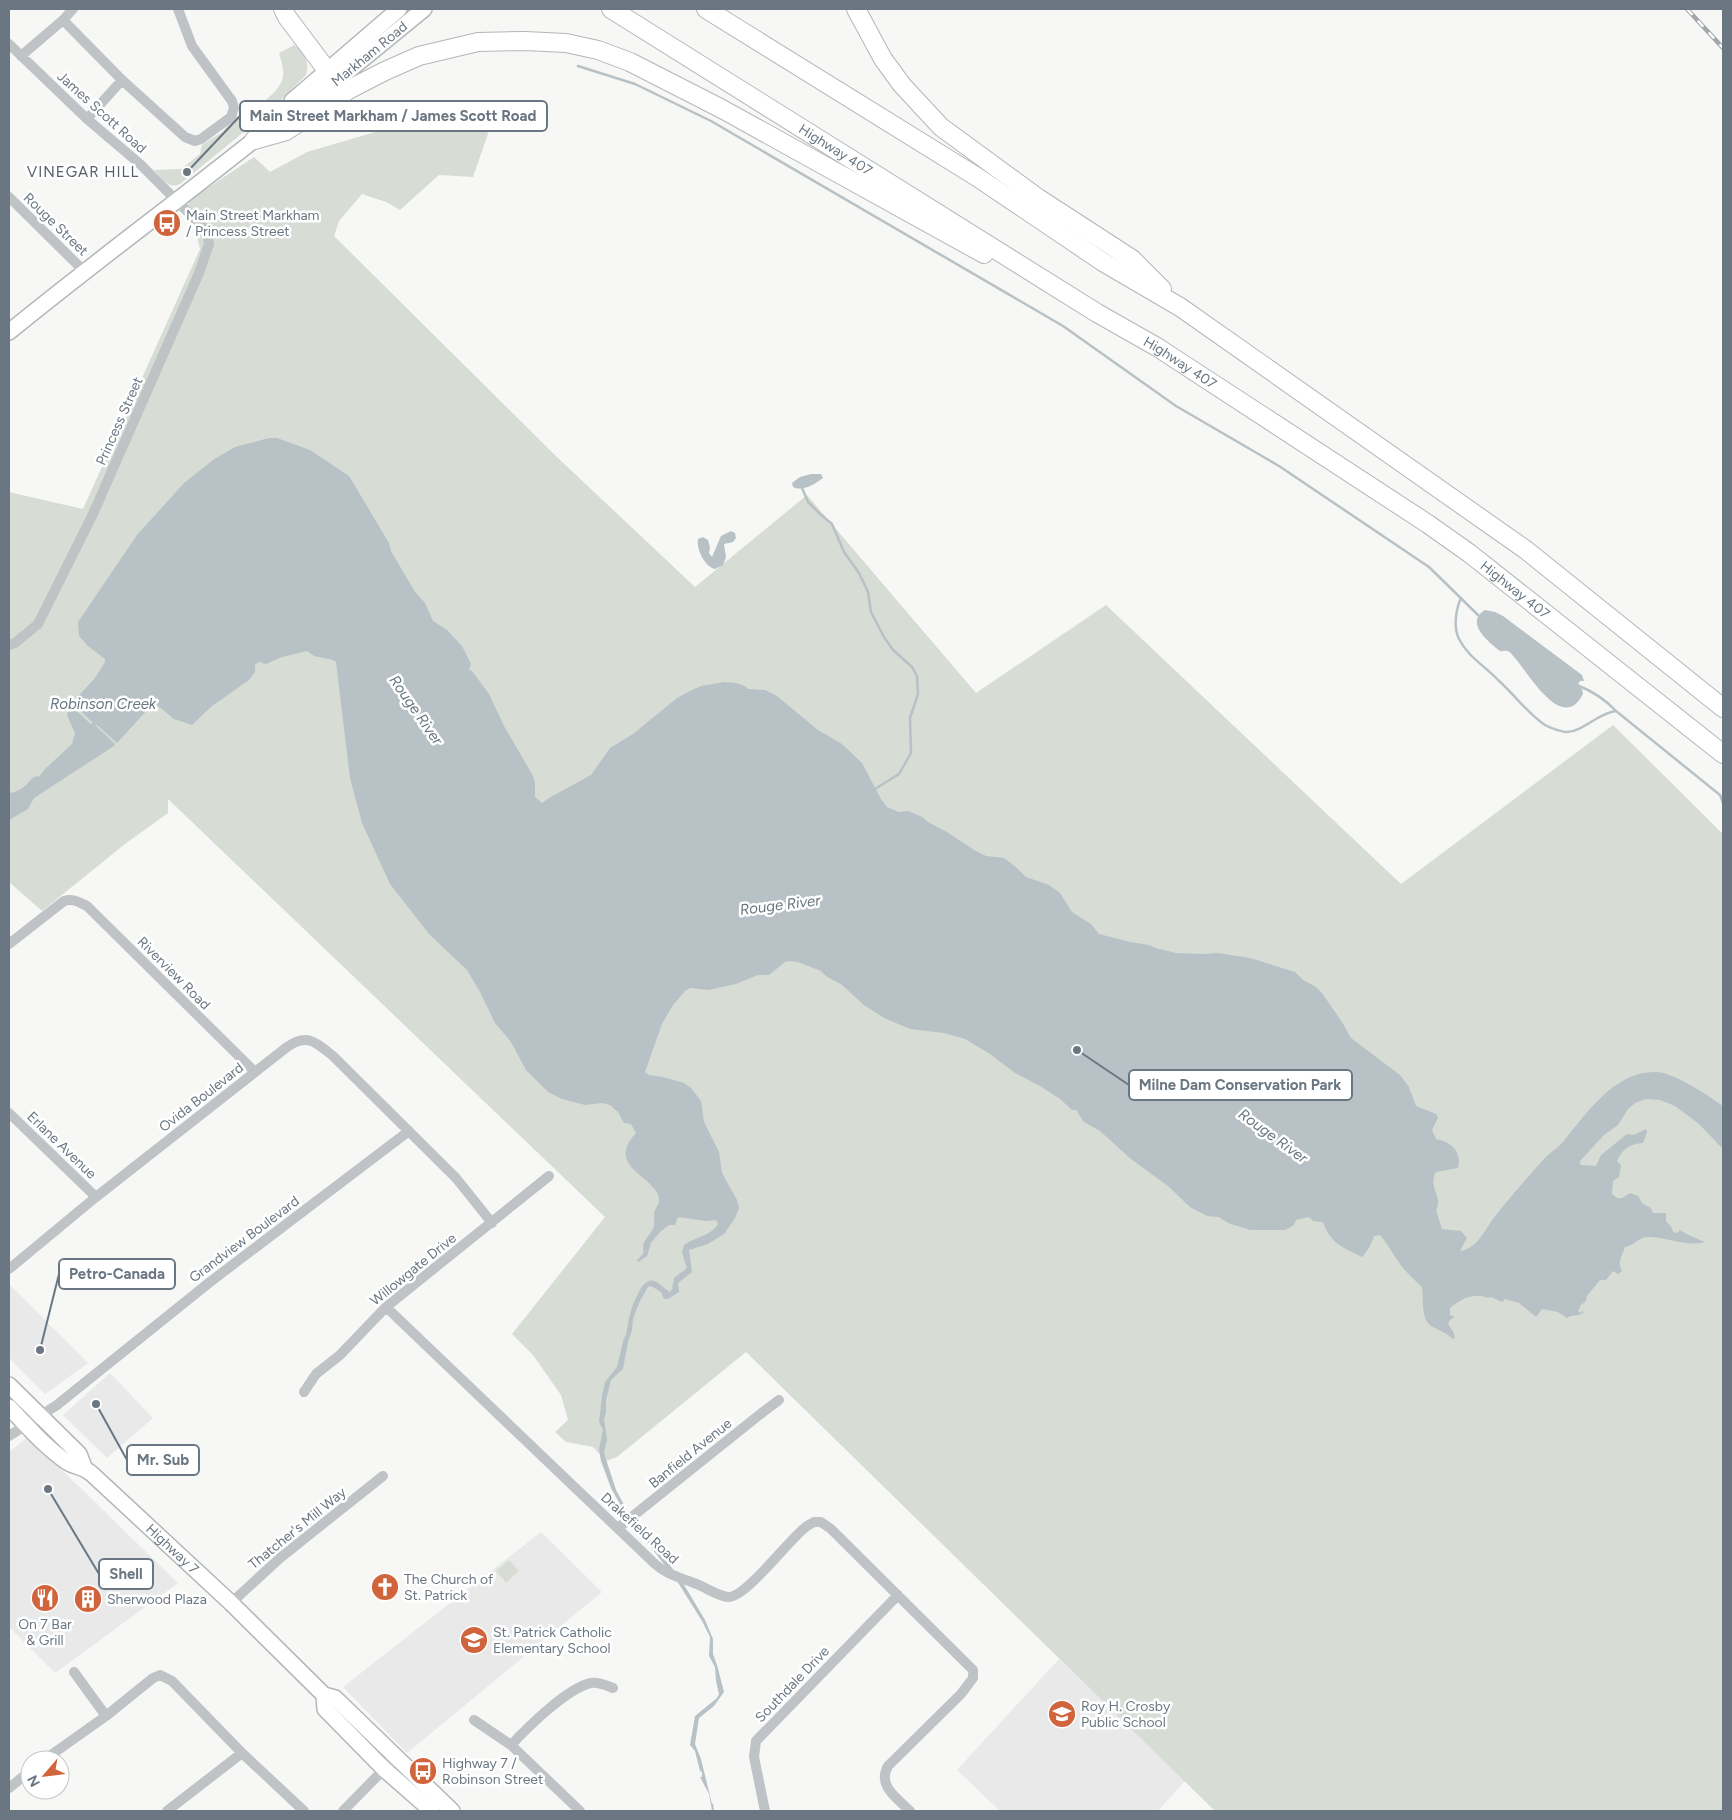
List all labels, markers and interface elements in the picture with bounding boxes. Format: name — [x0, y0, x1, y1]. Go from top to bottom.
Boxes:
street label: Markham Road — [328, 18, 411, 90]
street label: James Scott Road — [53, 68, 150, 157]
callout: Main Street Markham / James Scott Road — [240, 101, 547, 131]
text: Main Street Markham / James Scott Road — [250, 107, 537, 125]
street label: Highway 407 — [795, 121, 876, 180]
district label: VINEGAR HILL — [27, 163, 139, 181]
street label: Rouge Street — [20, 189, 91, 259]
place label: Main Street Markham / Princess Street — [186, 207, 320, 240]
bus stop icon: Main Street Markham / Princess Street — [152, 208, 182, 238]
street label: Highway 407 — [1140, 333, 1220, 393]
street label: Princess Street — [92, 374, 146, 468]
street label: Highway 407 — [1477, 557, 1553, 623]
water label: Rouge River — [385, 672, 447, 749]
water label: Robinson Creek — [50, 695, 157, 713]
water label: Rouge River — [739, 891, 822, 919]
street label: Riverview Road — [134, 933, 214, 1013]
street label: Ovida Boulevard — [156, 1059, 247, 1136]
callout: Milne Dam Conservation Park — [1129, 1070, 1352, 1100]
text: Milne Dam Conservation Park — [1139, 1076, 1341, 1094]
water label: Rouge River — [1235, 1105, 1312, 1168]
street label: Erlane Avenue — [24, 1108, 100, 1183]
street label: Grandview Boulevard — [186, 1193, 303, 1286]
street label: Willowgate Drive — [367, 1229, 460, 1309]
callout: Petro-Canada — [59, 1259, 175, 1289]
text: Petro-Canada — [69, 1265, 165, 1283]
street label: Banfield Avenue — [645, 1415, 735, 1492]
callout: Mr. Sub — [127, 1445, 199, 1475]
text: Mr. Sub — [137, 1451, 189, 1469]
street label: Thatcher's Mill Way — [245, 1483, 350, 1573]
street label: Drakefield Road — [597, 1489, 682, 1568]
street label: Highway 7 — [142, 1520, 203, 1578]
callout: Shell — [99, 1559, 153, 1589]
text: Shell — [109, 1565, 143, 1583]
place label: The Church of St. Patrick — [404, 1571, 494, 1604]
church icon: The Church of St. Patrick — [370, 1572, 400, 1602]
restaurant icon: On 7 Bar & Grill — [30, 1583, 60, 1613]
building icon: Sherwood Plaza — [73, 1584, 103, 1614]
place label: Sherwood Plaza — [107, 1591, 207, 1608]
place label: On 7 Bar & Grill — [18, 1616, 72, 1649]
place label: St. Patrick Catholic Elementary School — [493, 1624, 612, 1657]
school or university icon: St. Patrick Catholic Elementary School — [459, 1625, 489, 1655]
street label: Southdale Drive — [752, 1642, 833, 1726]
place label: Roy H. Crosby Public School — [1081, 1698, 1171, 1731]
school or university icon: Roy H. Crosby Public School — [1047, 1699, 1077, 1729]
north arrow — [20, 1750, 70, 1800]
place label: Highway 7 / Robinson Street — [442, 1755, 543, 1788]
bus stop icon: Highway 7 / Robinson Street — [408, 1756, 438, 1786]
text: N — [24, 1772, 44, 1790]

